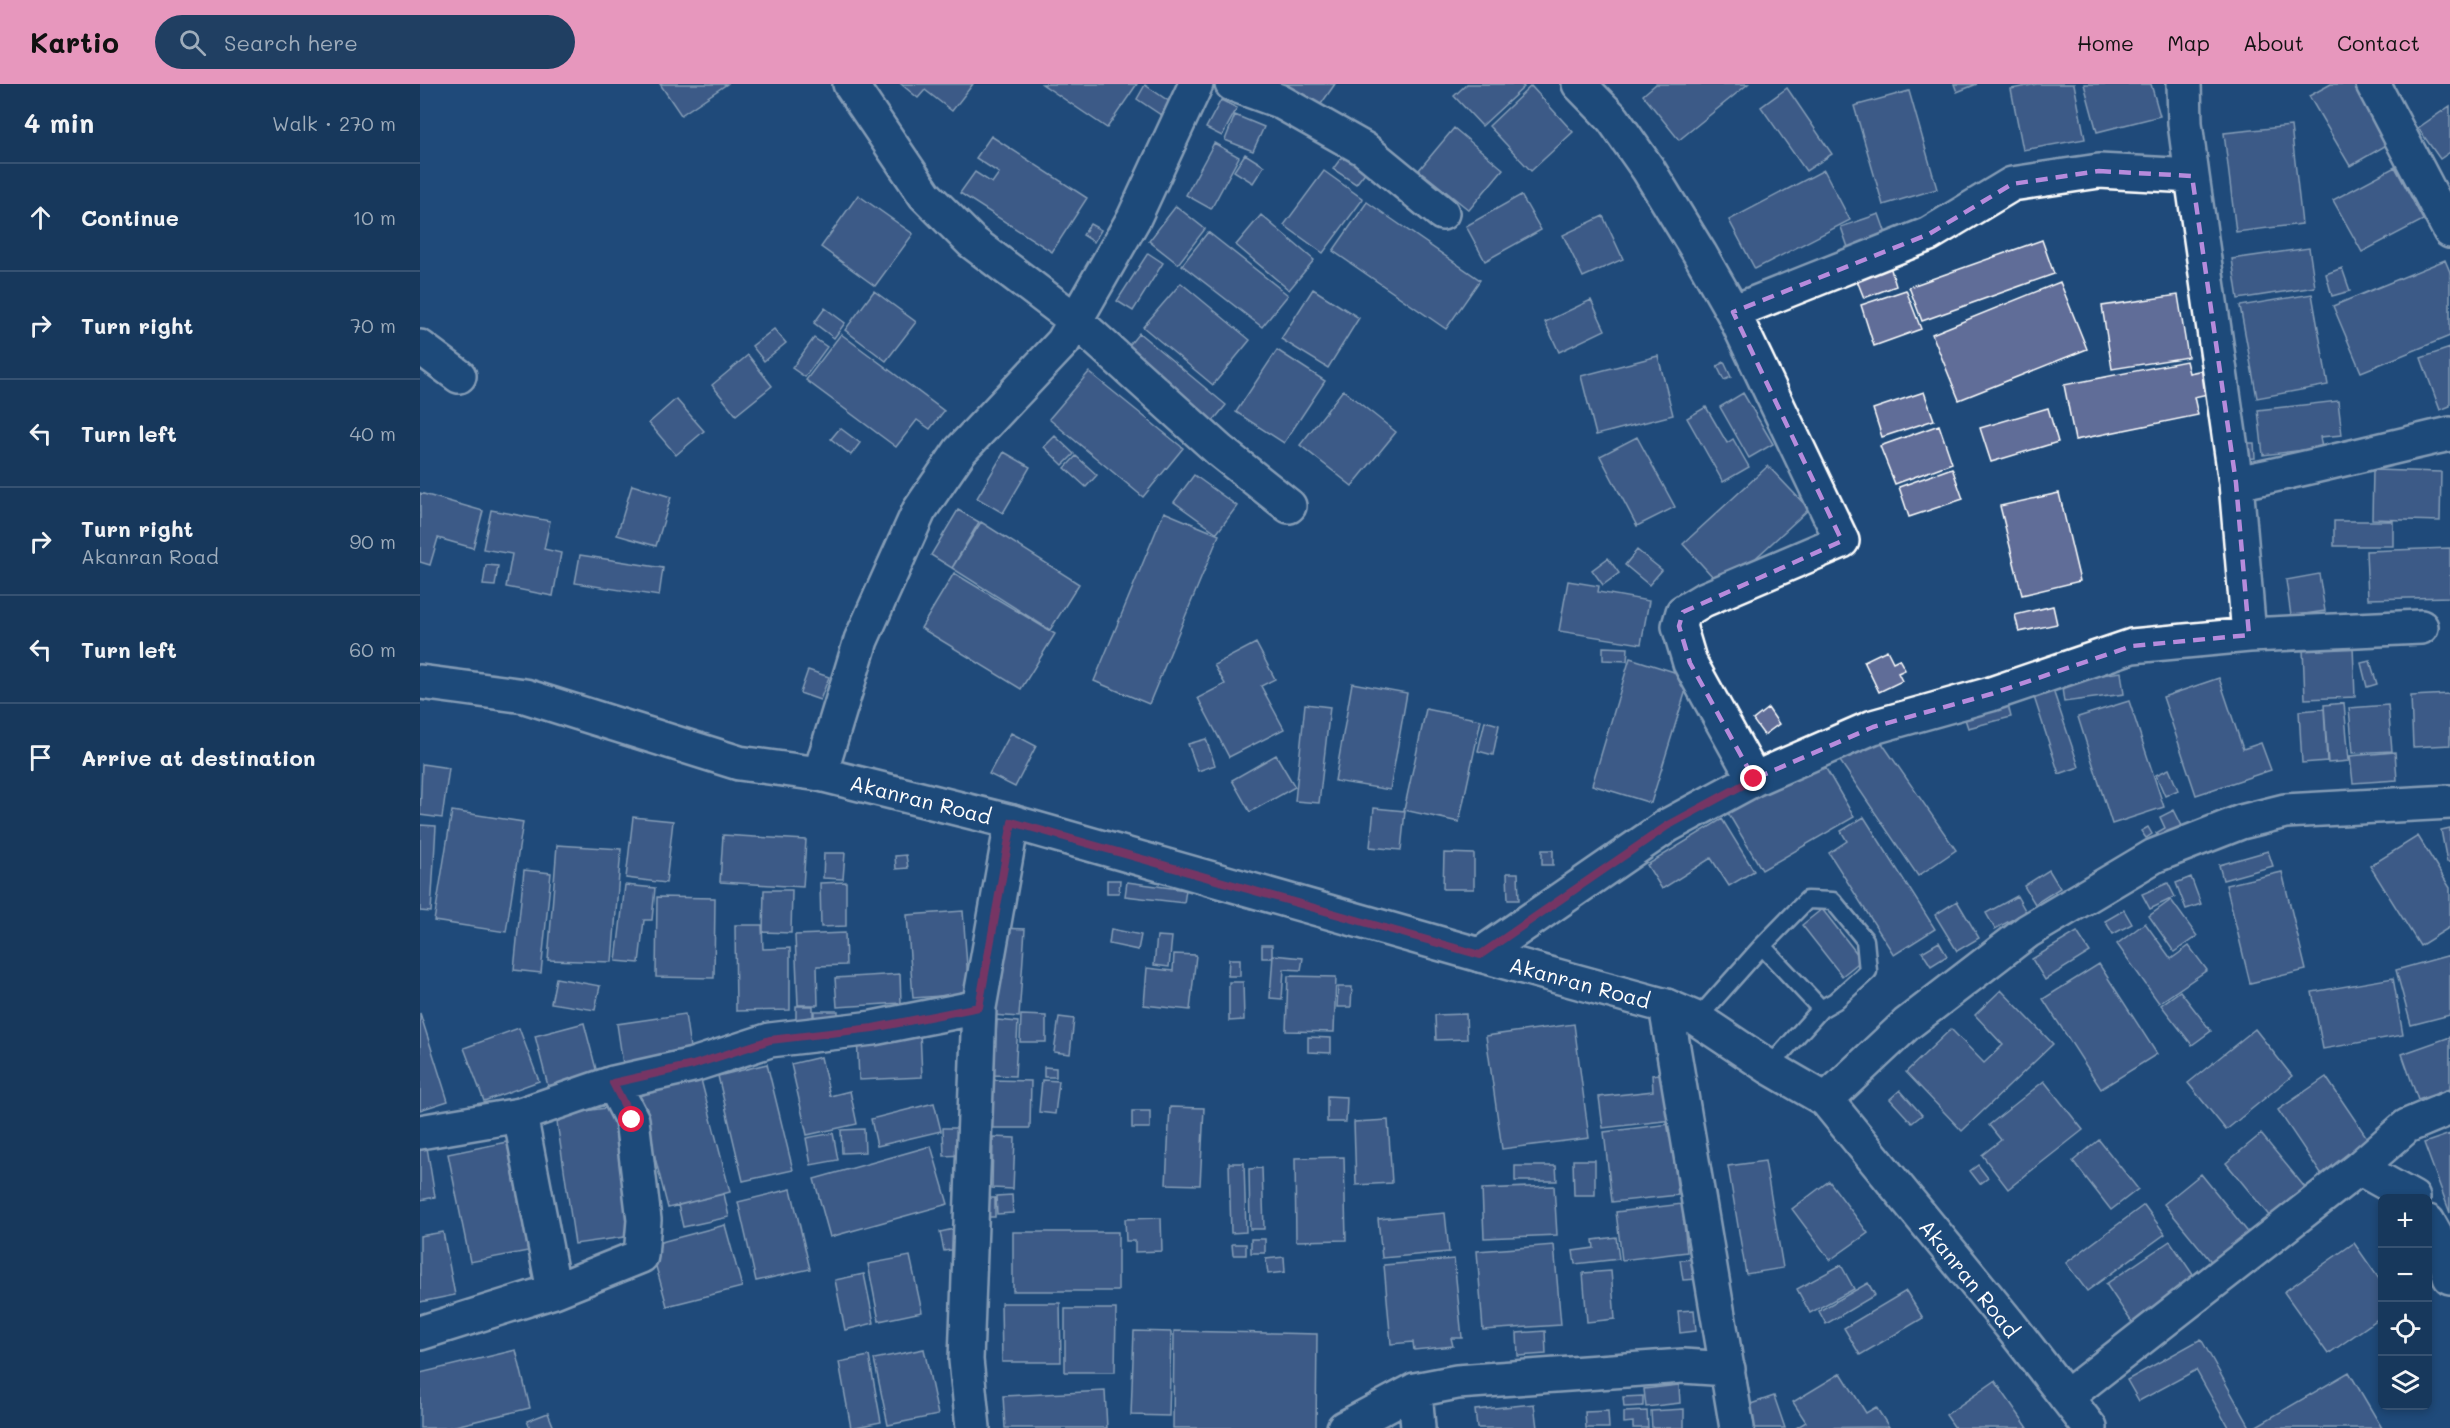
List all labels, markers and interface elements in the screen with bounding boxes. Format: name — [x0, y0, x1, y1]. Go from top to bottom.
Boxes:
search box — [155, 15, 575, 69]
text: Kartio — [30, 24, 119, 60]
icon: search — [176, 26, 209, 59]
text: Search here — [224, 28, 358, 57]
text: Home — [2077, 29, 2134, 56]
text: Map — [2167, 29, 2210, 56]
text: About — [2243, 29, 2304, 56]
text: Contact — [2337, 29, 2420, 56]
text: 4 min — [24, 106, 94, 140]
text: Walk · 270 m — [272, 110, 396, 136]
icon: ahead — [24, 201, 57, 234]
text: Continue — [81, 203, 179, 232]
text: 10 m — [352, 204, 396, 230]
icon: right — [24, 309, 57, 342]
text: Turn right — [81, 311, 193, 340]
text: 70 m — [350, 312, 396, 338]
icon: left — [24, 417, 57, 450]
text: Turn left — [81, 419, 177, 448]
text: 40 m — [350, 420, 396, 446]
text: Turn right — [81, 514, 193, 543]
icon: right — [24, 525, 57, 558]
text: 90 m — [350, 528, 396, 554]
text: Akanran Road — [81, 543, 219, 569]
icon: left — [24, 633, 57, 666]
text: Turn left — [81, 635, 177, 664]
text: 60 m — [349, 636, 396, 662]
icon: arrive — [24, 741, 57, 774]
text: Arrive at destination — [81, 743, 316, 772]
route end — [1740, 765, 1766, 791]
street label: Akanran Road — [848, 768, 994, 830]
street label: Akanran Road — [1507, 950, 1653, 1014]
route start — [618, 1106, 644, 1132]
map controls — [2378, 1194, 2432, 1410]
button: + — [2378, 1194, 2432, 1248]
street label: Akanran Road — [1914, 1213, 2026, 1343]
button: − — [2378, 1248, 2432, 1302]
button: locate — [2378, 1302, 2432, 1356]
button: layers — [2378, 1356, 2432, 1410]

